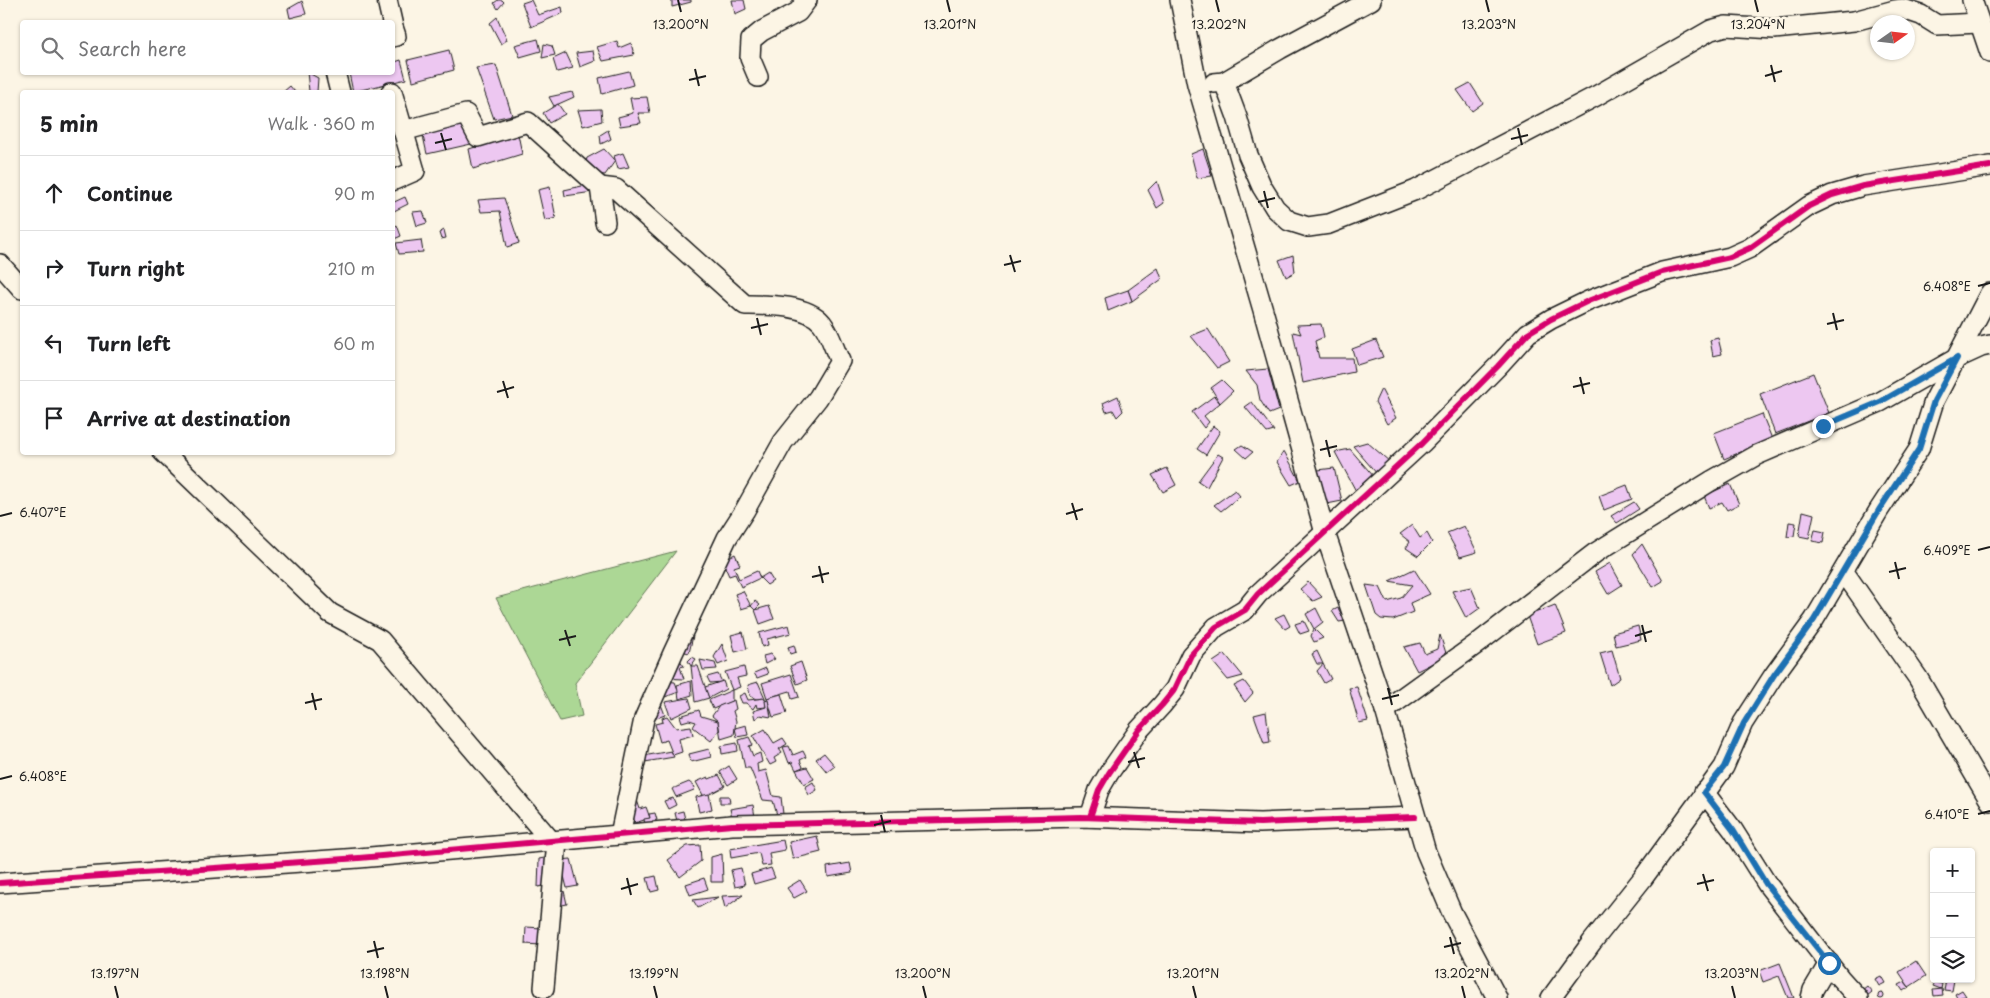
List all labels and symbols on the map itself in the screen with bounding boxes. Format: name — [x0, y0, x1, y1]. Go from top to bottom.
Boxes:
text: 13.200°N — [653, 15, 709, 33]
text: 13.201°N — [924, 15, 976, 33]
text: 13.202°N — [1192, 15, 1246, 33]
text: 13.203°N — [1462, 15, 1516, 33]
text: 13.204°N — [1731, 15, 1785, 33]
north arrow — [1870, 15, 1915, 60]
text: 6.408°E — [1923, 277, 1971, 295]
route end — [1812, 415, 1835, 438]
text: 6.407°E — [19, 503, 67, 521]
text: 6.409°E — [1923, 541, 1971, 559]
text: 6.408°E — [19, 767, 67, 785]
text: 6.410°E — [1924, 805, 1970, 823]
route start — [1818, 952, 1841, 975]
text: 13.197°N — [91, 964, 139, 982]
text: 13.198°N — [360, 964, 410, 982]
text: 13.199°N — [629, 964, 679, 982]
text: 13.200°N — [895, 964, 951, 982]
text: 13.201°N — [1167, 964, 1219, 982]
text: 13.202°N — [1435, 964, 1489, 982]
text: 13.203°N — [1705, 964, 1759, 982]

